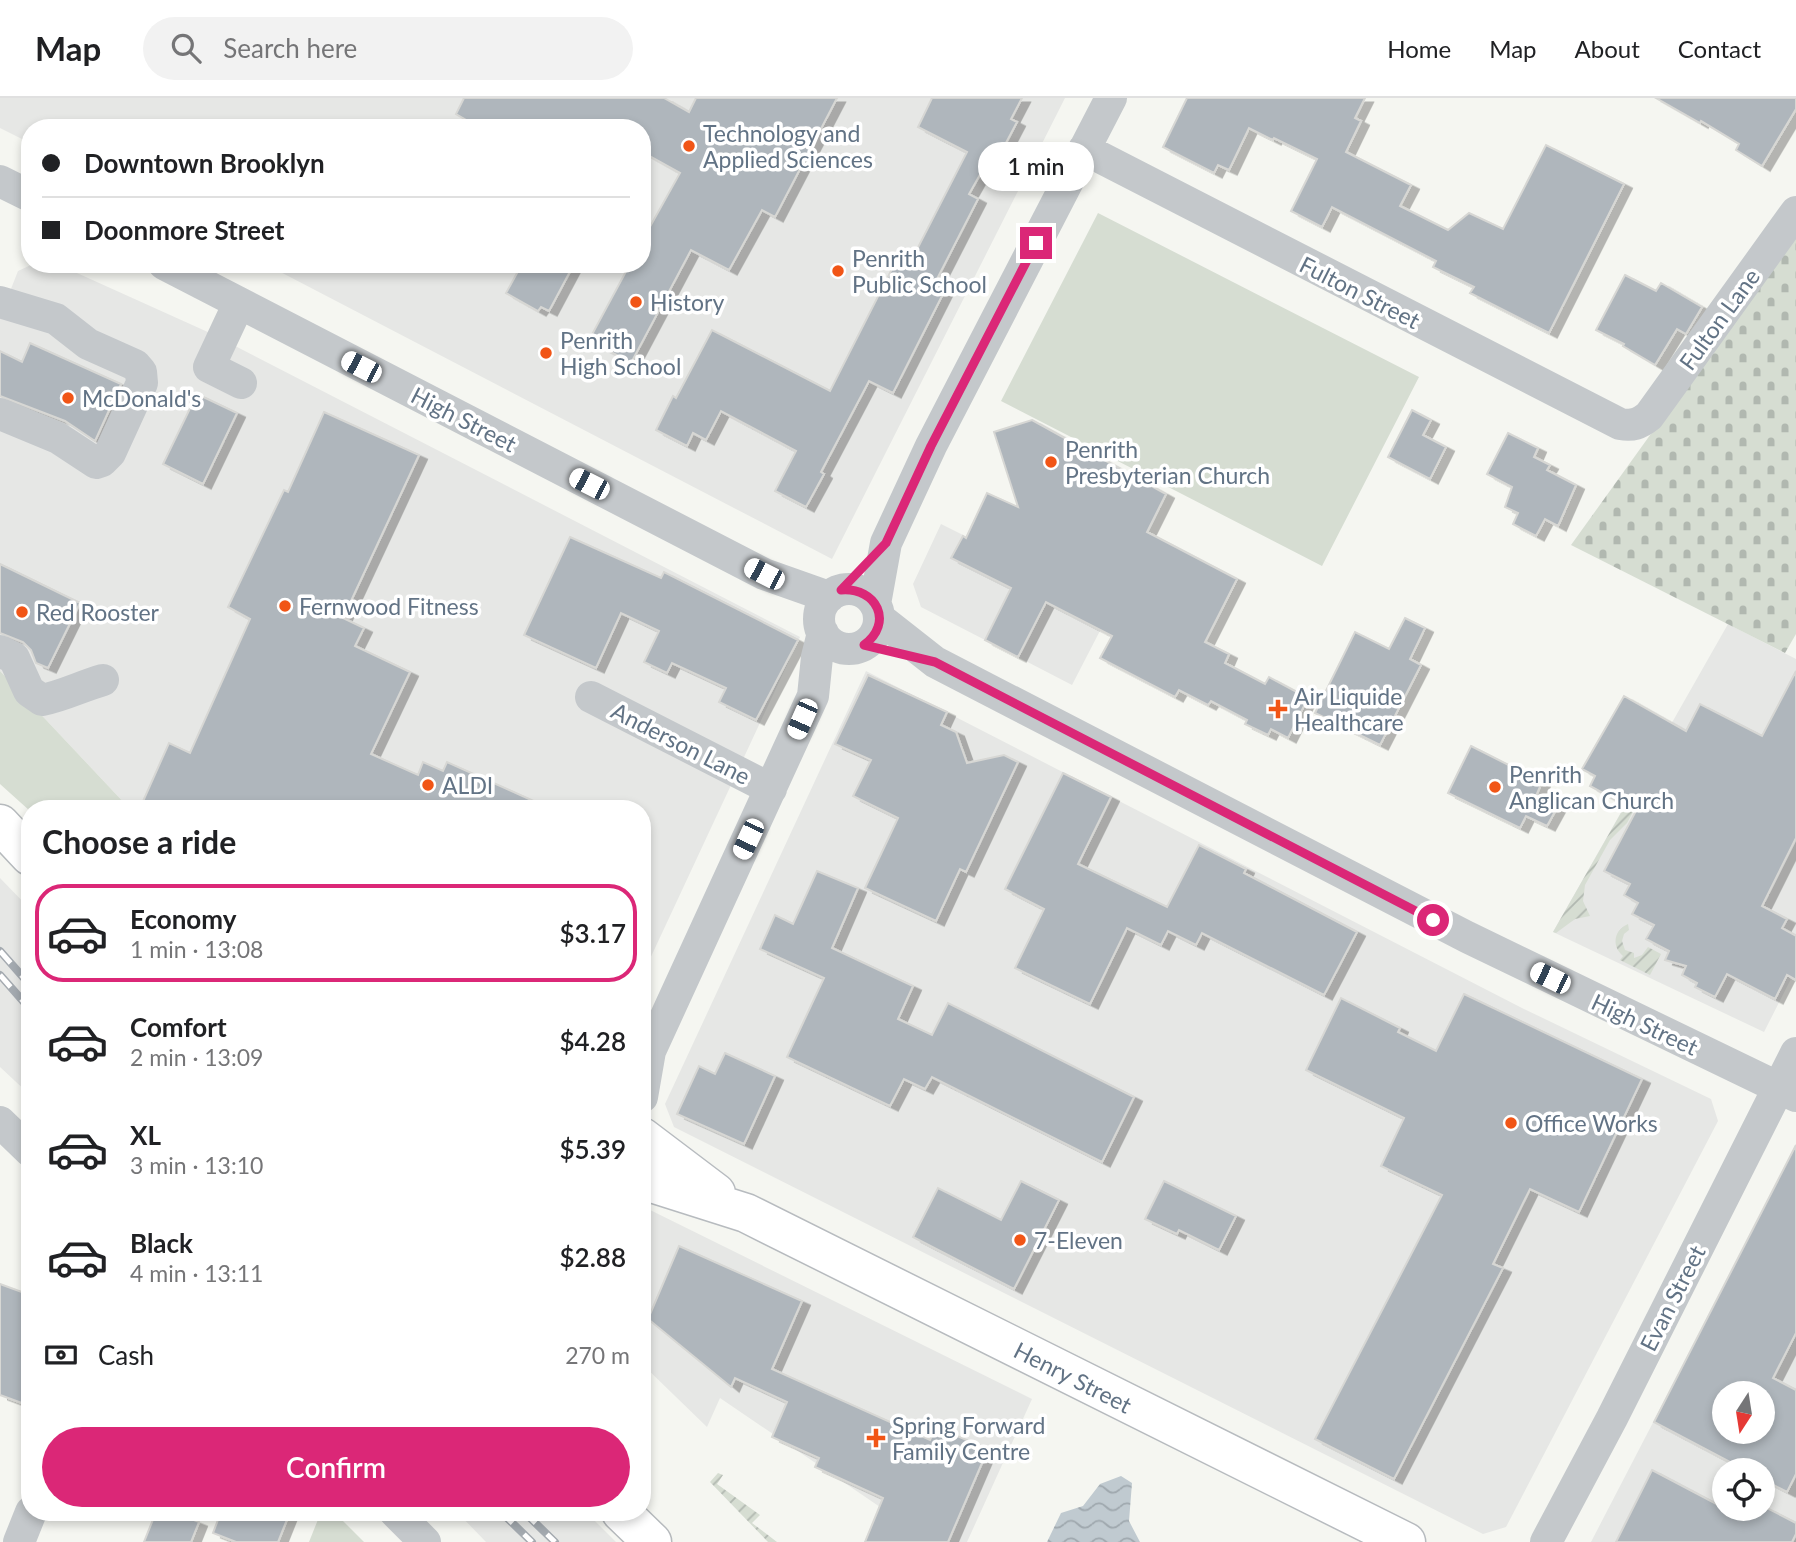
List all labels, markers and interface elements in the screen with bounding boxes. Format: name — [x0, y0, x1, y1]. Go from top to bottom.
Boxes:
search box — [143, 17, 633, 80]
text: Map — [35, 28, 101, 68]
icon: search — [167, 29, 205, 67]
text: Search here — [223, 32, 357, 64]
text: Home — [1387, 34, 1451, 63]
text: Map — [1489, 34, 1537, 63]
text: About — [1575, 34, 1640, 63]
text: Contact — [1678, 34, 1761, 63]
place label: Technology and Applied Sciences — [703, 119, 873, 173]
marker: Technology and Applied Sciences — [681, 138, 697, 154]
callout: 1 min — [978, 142, 1094, 190]
text: Downtown Brooklyn — [84, 147, 325, 179]
text: 1 min — [1008, 152, 1064, 180]
text: Doonmore Street — [84, 214, 284, 246]
route end — [1020, 227, 1052, 259]
place label: Penrith Public School — [852, 244, 987, 298]
street label: Fulton Street — [1295, 250, 1425, 335]
marker: Penrith Public School — [830, 263, 846, 279]
street label: Fulton Lane — [1673, 263, 1765, 375]
place label: History — [650, 288, 724, 316]
marker: History — [628, 294, 644, 310]
place label: Penrith High School — [560, 326, 681, 380]
marker: Penrith High School — [538, 345, 554, 361]
car — [338, 348, 385, 386]
street label: High Street — [407, 381, 522, 458]
place label: McDonald's — [82, 384, 201, 412]
marker: McDonald's — [60, 390, 76, 406]
place label: Penrith Presbyterian Church — [1065, 435, 1270, 489]
marker: Penrith Presbyterian Church — [1043, 454, 1059, 470]
car — [566, 465, 613, 503]
car — [741, 555, 788, 593]
place label: Fernwood Fitness — [299, 592, 479, 620]
place label: Red Rooster — [36, 598, 160, 626]
marker: Fernwood Fitness — [277, 598, 293, 614]
marker: Red Rooster — [14, 604, 30, 620]
place label: Air Liquide Healthcare — [1294, 682, 1404, 736]
street label: Anderson Lane — [607, 696, 755, 790]
car — [784, 696, 821, 742]
marker: Air Liquide Healthcare — [1268, 699, 1288, 719]
place label: Penrith Anglican Church — [1509, 760, 1674, 814]
place label: ALDI — [442, 771, 493, 799]
marker: ALDI — [420, 777, 436, 793]
marker: Penrith Anglican Church — [1487, 779, 1503, 795]
car — [730, 816, 767, 862]
text: Choose a ride — [42, 822, 236, 861]
icon: car — [46, 902, 109, 965]
text: Economy — [130, 903, 236, 935]
route start — [1417, 904, 1449, 936]
text: $3.17 — [560, 917, 626, 949]
text: 1 min · 13:08 — [130, 935, 263, 963]
car — [1527, 959, 1574, 997]
street label: High Street — [1587, 987, 1703, 1061]
icon: car — [46, 1010, 109, 1073]
text: Comfort — [130, 1011, 227, 1043]
text: $4.28 — [560, 1025, 626, 1057]
text: 2 min · 13:09 — [130, 1043, 263, 1071]
place label: Office Works — [1525, 1109, 1658, 1137]
marker: Office Works — [1503, 1115, 1519, 1131]
icon: car — [46, 1118, 109, 1181]
text: XL — [130, 1119, 161, 1151]
text: $5.39 — [560, 1133, 626, 1165]
text: 3 min · 13:10 — [130, 1151, 263, 1179]
icon: car — [46, 1226, 109, 1289]
place label: 7-Eleven — [1034, 1226, 1123, 1254]
text: Black — [130, 1227, 193, 1259]
marker: 7-Eleven — [1012, 1232, 1028, 1248]
street label: Evan Street — [1633, 1240, 1711, 1356]
text: $2.88 — [560, 1241, 626, 1273]
text: 4 min · 13:11 — [130, 1259, 263, 1287]
street label: Henry Street — [1009, 1335, 1137, 1419]
icon: cash — [42, 1336, 80, 1374]
text: Cash — [98, 1339, 154, 1371]
text: 270 m — [565, 1341, 630, 1369]
north arrow — [1712, 1381, 1774, 1444]
map controls — [1712, 1381, 1775, 1521]
place label: Spring Forward Family Centre — [892, 1411, 1045, 1465]
button: Confirm — [42, 1427, 630, 1507]
marker: Spring Forward Family Centre — [866, 1428, 886, 1448]
button: locate — [1712, 1458, 1775, 1521]

